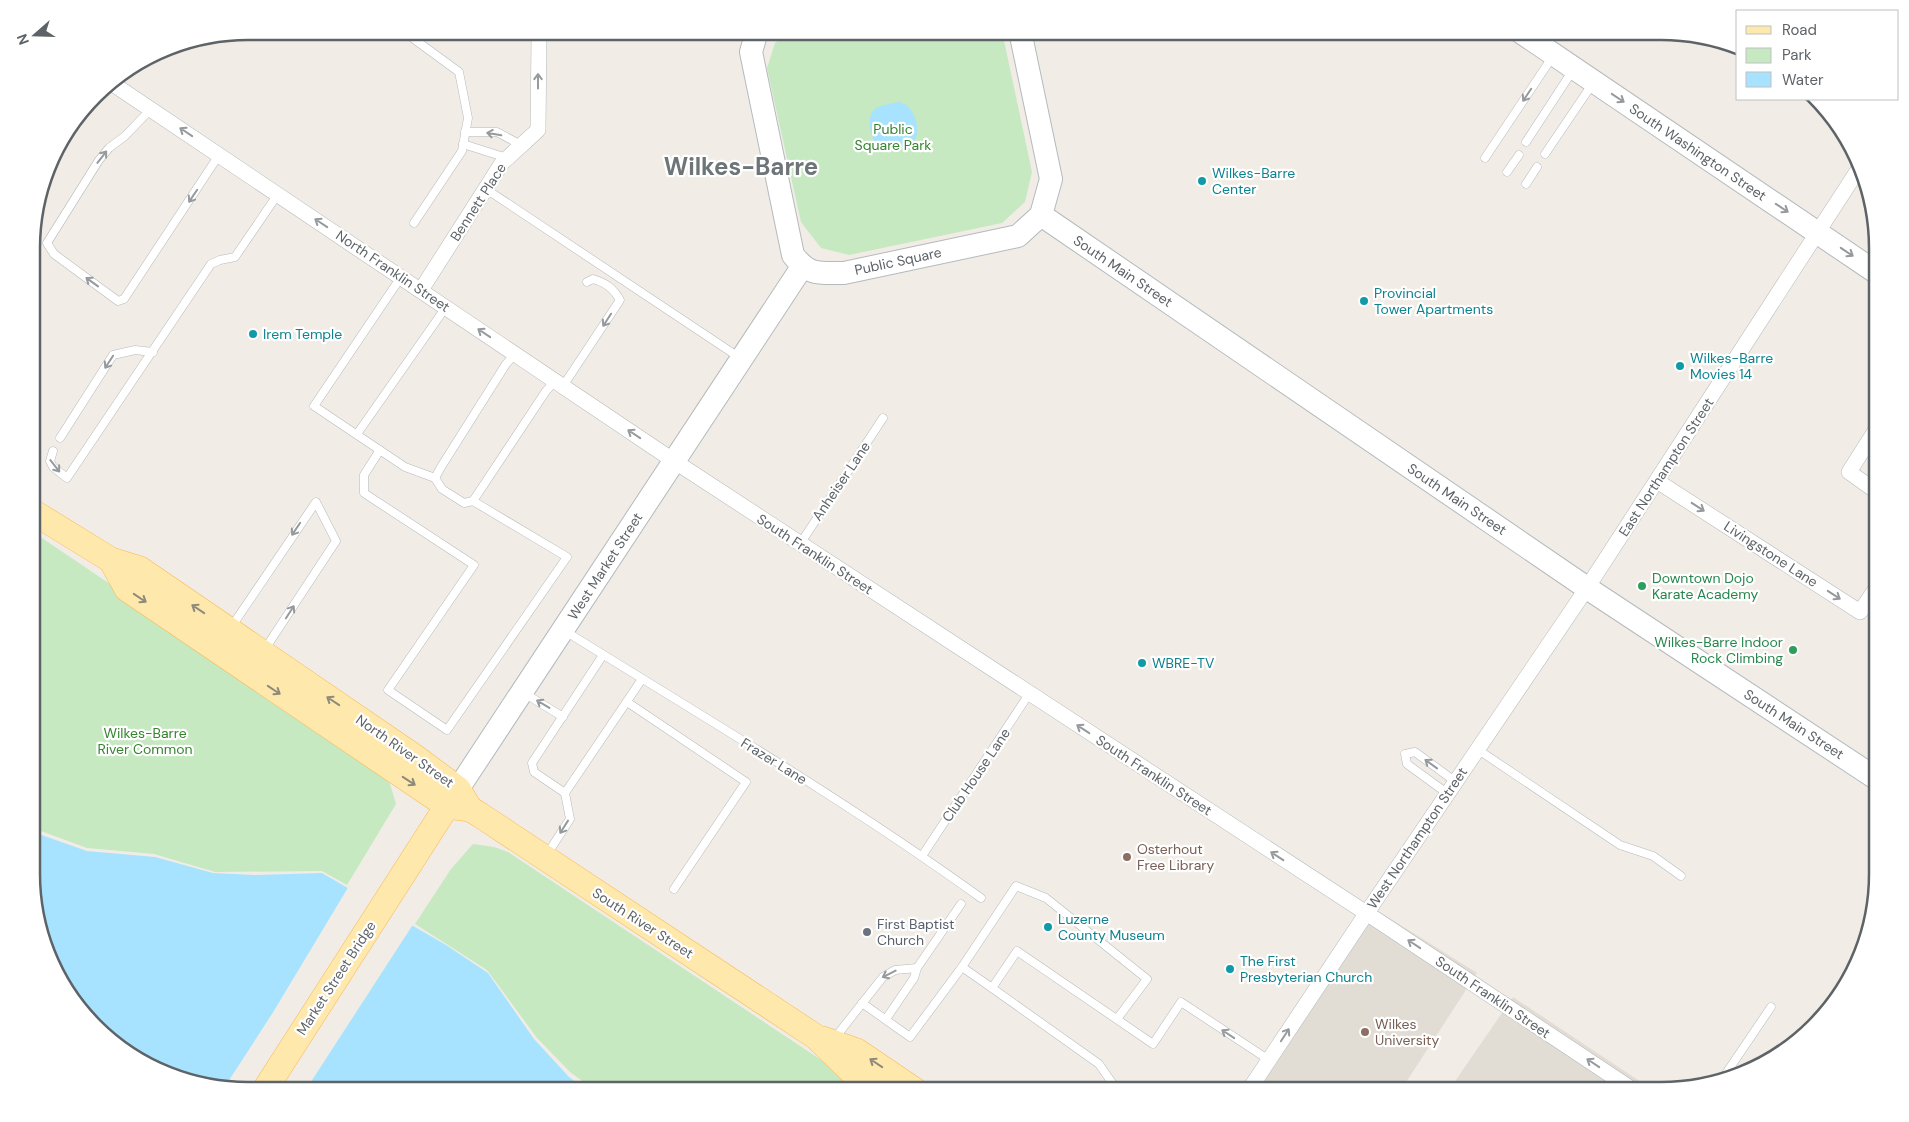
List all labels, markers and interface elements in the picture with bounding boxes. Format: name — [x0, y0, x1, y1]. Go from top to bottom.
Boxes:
north arrow — [10, 10, 60, 60]
legend — [1736, 10, 1899, 100]
text: Road — [1782, 20, 1817, 40]
text: N — [13, 32, 33, 47]
text: Park — [1782, 45, 1812, 65]
text: Water — [1782, 70, 1824, 90]
one-way arrow — [533, 73, 543, 90]
one-way arrow — [1522, 88, 1532, 102]
one-way arrow — [1610, 93, 1624, 103]
street label: South Washington Street — [1626, 99, 1770, 205]
park label: Public Square Park — [855, 120, 931, 154]
one-way arrow — [179, 127, 193, 137]
one-way arrow — [487, 128, 503, 138]
one-way arrow — [97, 150, 107, 164]
district label: Wilkes-Barre — [664, 151, 818, 182]
street label: Bennett Place — [446, 159, 510, 245]
place label: Wilkes-Barre Center — [1212, 164, 1295, 198]
marker: Wilkes-Barre Center — [1196, 175, 1208, 187]
one-way arrow — [187, 189, 198, 203]
one-way arrow — [1774, 203, 1788, 213]
one-way arrow — [314, 218, 328, 228]
street label: North Franklin Street — [333, 226, 453, 316]
street label: South Main Street — [1070, 231, 1176, 311]
street label: Public Square — [853, 243, 943, 279]
one-way arrow — [1840, 247, 1854, 257]
one-way arrow — [85, 277, 99, 287]
place label: Provincial Tower Apartments — [1374, 284, 1493, 318]
marker: Provincial Tower Apartments — [1358, 295, 1370, 307]
one-way arrow — [601, 313, 611, 327]
place label: Irem Temple — [263, 325, 342, 343]
marker: Irem Temple — [247, 328, 259, 340]
one-way arrow — [478, 328, 492, 338]
place label: Wilkes-Barre Movies 14 — [1690, 349, 1773, 383]
one-way arrow — [103, 355, 114, 369]
marker: Wilkes-Barre Movies 14 — [1674, 360, 1686, 372]
street label: East Northampton Street — [1614, 394, 1718, 540]
one-way arrow — [627, 429, 641, 439]
street label: Anheiser Lane — [808, 438, 874, 524]
one-way arrow — [49, 459, 60, 472]
street label: South Main Street — [1404, 459, 1510, 539]
one-way arrow — [1690, 502, 1704, 512]
street label: West Market Street — [564, 509, 646, 623]
street label: South Franklin Street — [753, 510, 877, 598]
street label: Livingstone Lane — [1721, 517, 1821, 591]
one-way arrow — [291, 522, 301, 536]
place label: Downtown Dojo Karate Academy — [1652, 569, 1759, 603]
marker: Downtown Dojo Karate Academy — [1636, 580, 1648, 592]
one-way arrow — [1827, 590, 1841, 600]
one-way arrow — [133, 593, 147, 603]
one-way arrow — [192, 604, 206, 614]
one-way arrow — [285, 606, 295, 620]
place label: Wilkes-Barre Indoor Rock Climbing — [1654, 633, 1783, 667]
marker: Wilkes-Barre Indoor Rock Climbing — [1787, 644, 1799, 656]
place label: WBRE-TV — [1152, 654, 1215, 672]
marker: WBRE-TV — [1136, 657, 1148, 669]
one-way arrow — [267, 684, 281, 695]
street label: South Main Street — [1740, 685, 1848, 763]
one-way arrow — [326, 696, 340, 706]
one-way arrow — [536, 698, 550, 708]
street label: North River Street — [352, 710, 458, 792]
park label: Wilkes-Barre River Common — [97, 724, 193, 758]
one-way arrow — [1076, 724, 1090, 734]
street label: Club House Lane — [938, 725, 1014, 825]
street label: South Franklin Street — [1092, 731, 1216, 819]
street label: Frazer Lane — [738, 734, 810, 788]
one-way arrow — [1425, 759, 1439, 769]
street label: West Northampton Street — [1363, 764, 1471, 912]
one-way arrow — [401, 776, 415, 786]
one-way arrow — [559, 820, 570, 834]
place label: Osterhout Free Library — [1137, 840, 1215, 874]
marker: Osterhout Free Library — [1121, 851, 1133, 863]
one-way arrow — [1271, 851, 1285, 861]
street label: South River Street — [589, 884, 697, 962]
place label: Luzerne County Museum — [1058, 910, 1165, 944]
place label: First Baptist Church — [877, 915, 955, 949]
street label: Market Street Bridge — [292, 917, 380, 1039]
marker: Luzerne County Museum — [1042, 921, 1054, 933]
marker: First Baptist Church — [861, 926, 873, 938]
one-way arrow — [1407, 939, 1421, 949]
place label: The First Presbyterian Church — [1240, 952, 1372, 986]
street label: South Franklin Street — [1432, 952, 1554, 1042]
marker: The First Presbyterian Church — [1224, 963, 1236, 975]
one-way arrow — [882, 970, 897, 979]
place label: Wilkes University — [1375, 1015, 1440, 1049]
marker: Wilkes University — [1359, 1026, 1371, 1038]
one-way arrow — [1221, 1028, 1235, 1039]
one-way arrow — [1281, 1029, 1291, 1043]
one-way arrow — [869, 1058, 883, 1068]
one-way arrow — [1586, 1058, 1600, 1068]

